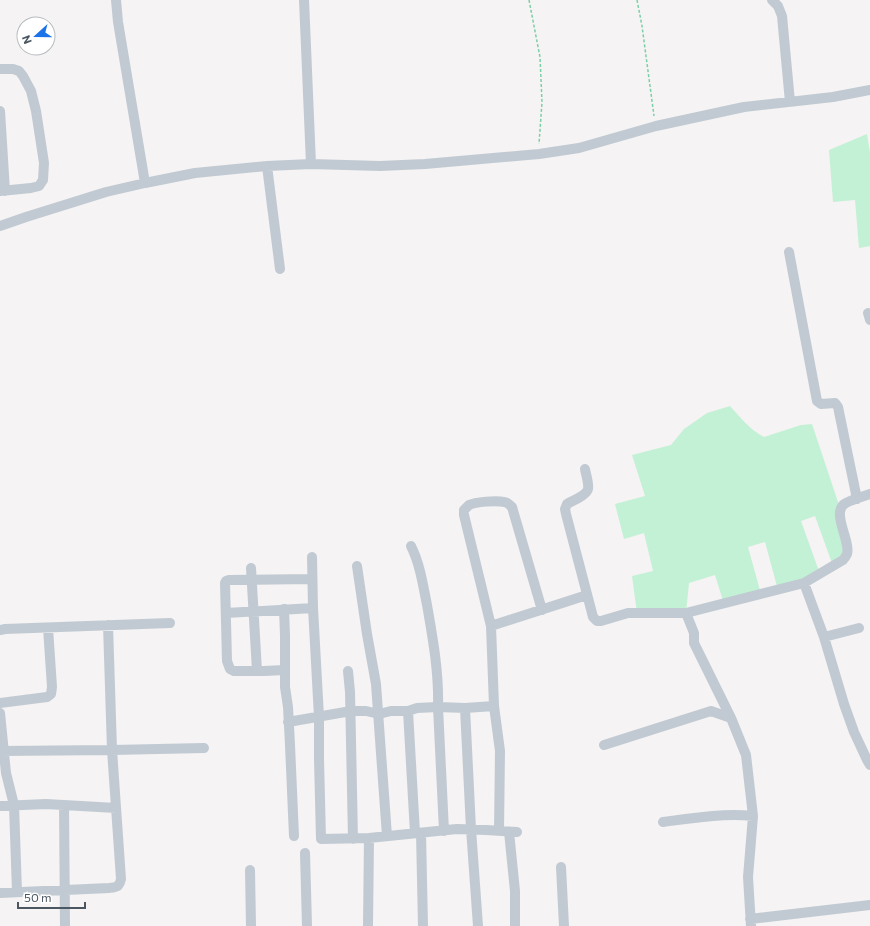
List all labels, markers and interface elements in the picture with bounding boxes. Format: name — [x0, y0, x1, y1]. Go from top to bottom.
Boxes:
north arrow — [16, 16, 56, 56]
text: N — [19, 34, 34, 46]
scale bar — [18, 884, 85, 910]
text: 50 m — [24, 890, 52, 904]

